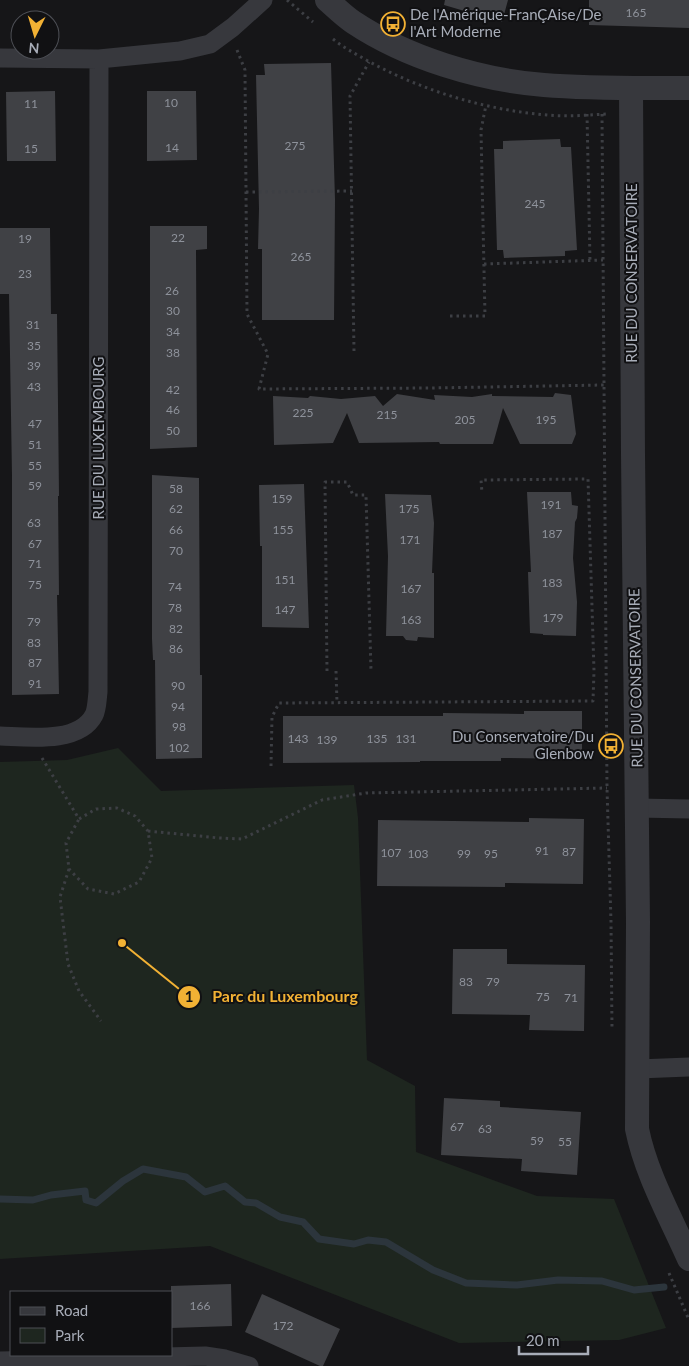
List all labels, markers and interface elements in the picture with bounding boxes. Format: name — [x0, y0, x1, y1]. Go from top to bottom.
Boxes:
place label: De l'Amérique-FranÇAise/De l'Art Moderne — [410, 5, 602, 40]
house number: 165 — [626, 5, 646, 20]
north arrow — [10, 10, 60, 60]
bus stop icon: De l'Amérique-FranÇAise/De l'Art Moderne — [380, 11, 406, 37]
text: N — [28, 40, 40, 57]
house number: 10 — [164, 95, 178, 110]
house number: 11 — [24, 96, 38, 111]
house number: 275 — [285, 138, 305, 153]
house number: 14 — [165, 140, 179, 155]
house number: 15 — [24, 141, 38, 156]
street label: RUE DU CONSERVATOIRE — [622, 183, 640, 363]
house number: 245 — [525, 196, 545, 211]
house number: 22 — [171, 230, 185, 245]
house number: 19 — [18, 231, 32, 246]
house number: 265 — [291, 249, 311, 264]
house number: 23 — [18, 266, 32, 281]
house number: 26 — [165, 283, 179, 298]
house number: 30 — [166, 303, 180, 318]
house number: 31 — [26, 317, 40, 332]
house number: 34 — [166, 324, 180, 339]
house number: 35 — [27, 338, 41, 353]
house number: 38 — [166, 345, 180, 360]
street label: RUE DU LUXEMBOURG — [89, 357, 107, 519]
house number: 39 — [27, 358, 41, 373]
house number: 43 — [27, 379, 41, 394]
house number: 42 — [166, 382, 180, 397]
house number: 46 — [166, 402, 180, 417]
house number: 225 — [293, 405, 313, 420]
house number: 215 — [377, 407, 397, 422]
house number: 205 — [455, 412, 475, 427]
house number: 195 — [536, 412, 556, 427]
house number: 47 — [28, 416, 42, 431]
house number: 50 — [166, 423, 180, 438]
house number: 51 — [28, 437, 42, 452]
house number: 55 — [28, 458, 42, 473]
house number: 59 — [28, 478, 42, 493]
house number: 58 — [169, 481, 183, 496]
house number: 159 — [272, 491, 292, 506]
house number: 191 — [541, 497, 561, 512]
house number: 62 — [169, 501, 183, 516]
house number: 175 — [399, 501, 419, 516]
house number: 63 — [27, 515, 41, 530]
house number: 66 — [169, 522, 183, 537]
house number: 155 — [273, 522, 293, 537]
house number: 187 — [542, 526, 562, 541]
house number: 171 — [400, 532, 420, 547]
house number: 67 — [28, 536, 42, 551]
house number: 70 — [169, 543, 183, 558]
house number: 71 — [28, 556, 42, 571]
house number: 151 — [275, 572, 295, 587]
house number: 183 — [542, 575, 562, 590]
house number: 75 — [28, 577, 42, 592]
house number: 74 — [168, 579, 182, 594]
house number: 167 — [401, 581, 421, 596]
street label: RUE DU CONSERVATOIRE — [624, 588, 646, 768]
house number: 78 — [168, 600, 182, 615]
house number: 147 — [275, 602, 295, 617]
house number: 179 — [543, 610, 563, 625]
house number: 163 — [401, 612, 421, 627]
house number: 79 — [27, 614, 41, 629]
house number: 82 — [169, 621, 183, 636]
house number: 83 — [27, 635, 41, 650]
house number: 86 — [169, 641, 183, 656]
house number: 87 — [28, 655, 42, 670]
house number: 91 — [28, 676, 42, 691]
house number: 90 — [171, 678, 185, 693]
house number: 94 — [171, 699, 185, 714]
house number: 98 — [172, 719, 186, 734]
place label: Du Conservatoire/Du Glenbow — [452, 727, 594, 762]
house number: 143 — [288, 731, 308, 746]
house number: 135 — [367, 731, 387, 746]
house number: 131 — [396, 731, 416, 746]
house number: 139 — [317, 732, 337, 747]
bus stop icon: Du Conservatoire/Du Glenbow — [598, 733, 624, 759]
house number: 102 — [169, 740, 189, 755]
house number: 91 — [535, 843, 549, 858]
house number: 87 — [562, 844, 576, 859]
house number: 107 — [381, 845, 401, 860]
house number: 103 — [408, 846, 428, 861]
house number: 99 — [457, 846, 471, 861]
house number: 95 — [484, 846, 498, 861]
house number: 83 — [459, 974, 473, 989]
house number: 79 — [486, 974, 500, 989]
callout: Parc du Luxembourg — [177, 981, 368, 1012]
text: Parc du Luxembourg — [212, 986, 358, 1005]
text: 1 — [185, 987, 193, 1005]
house number: 75 — [536, 989, 550, 1004]
house number: 71 — [564, 990, 578, 1005]
house number: 67 — [450, 1119, 464, 1134]
house number: 63 — [478, 1121, 492, 1136]
house number: 59 — [530, 1133, 544, 1148]
house number: 55 — [558, 1134, 572, 1149]
legend — [10, 1291, 172, 1356]
house number: 166 — [190, 1298, 210, 1313]
text: Road — [55, 1301, 88, 1319]
house number: 172 — [273, 1318, 293, 1333]
scale bar — [519, 1324, 588, 1356]
text: Park — [55, 1326, 85, 1344]
text: 20 m — [526, 1331, 560, 1349]

